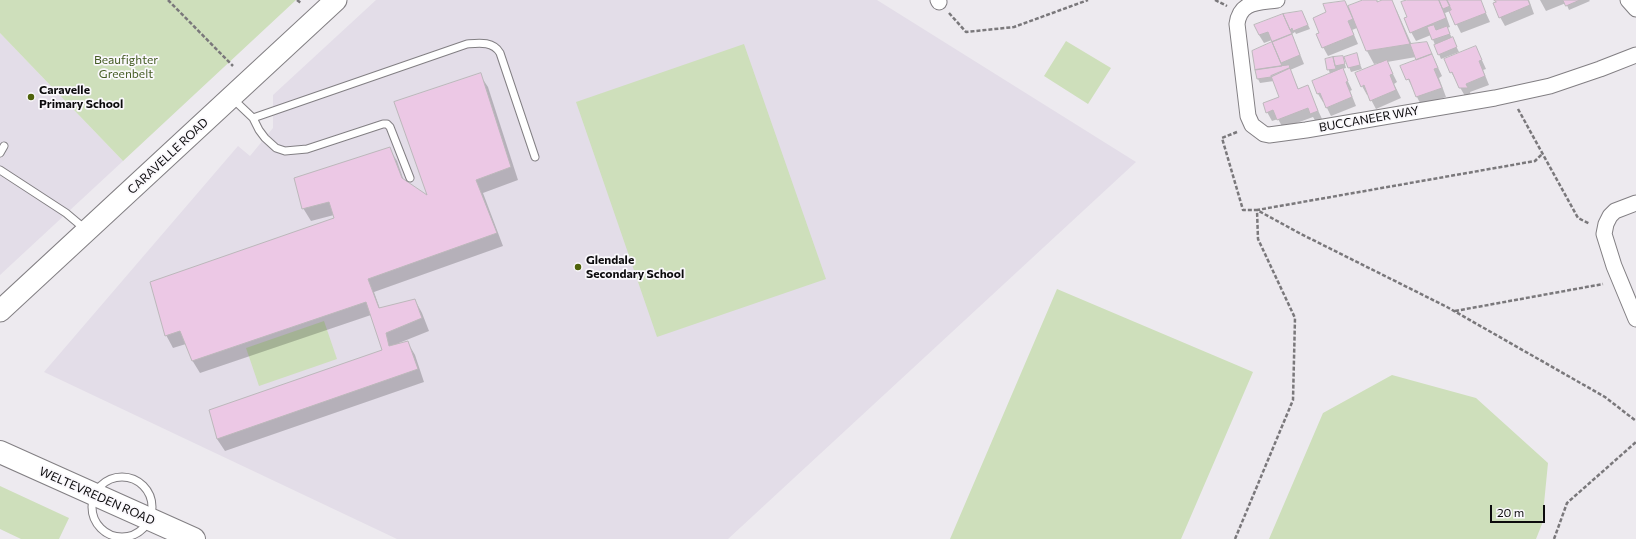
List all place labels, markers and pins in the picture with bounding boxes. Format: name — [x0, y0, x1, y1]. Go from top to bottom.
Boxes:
place label: Caravelle Primary School — [39, 83, 123, 111]
marker: Caravelle Primary School — [26, 92, 36, 102]
place label: Glendale Secondary School — [586, 253, 684, 281]
marker: Glendale Secondary School — [573, 262, 583, 272]

